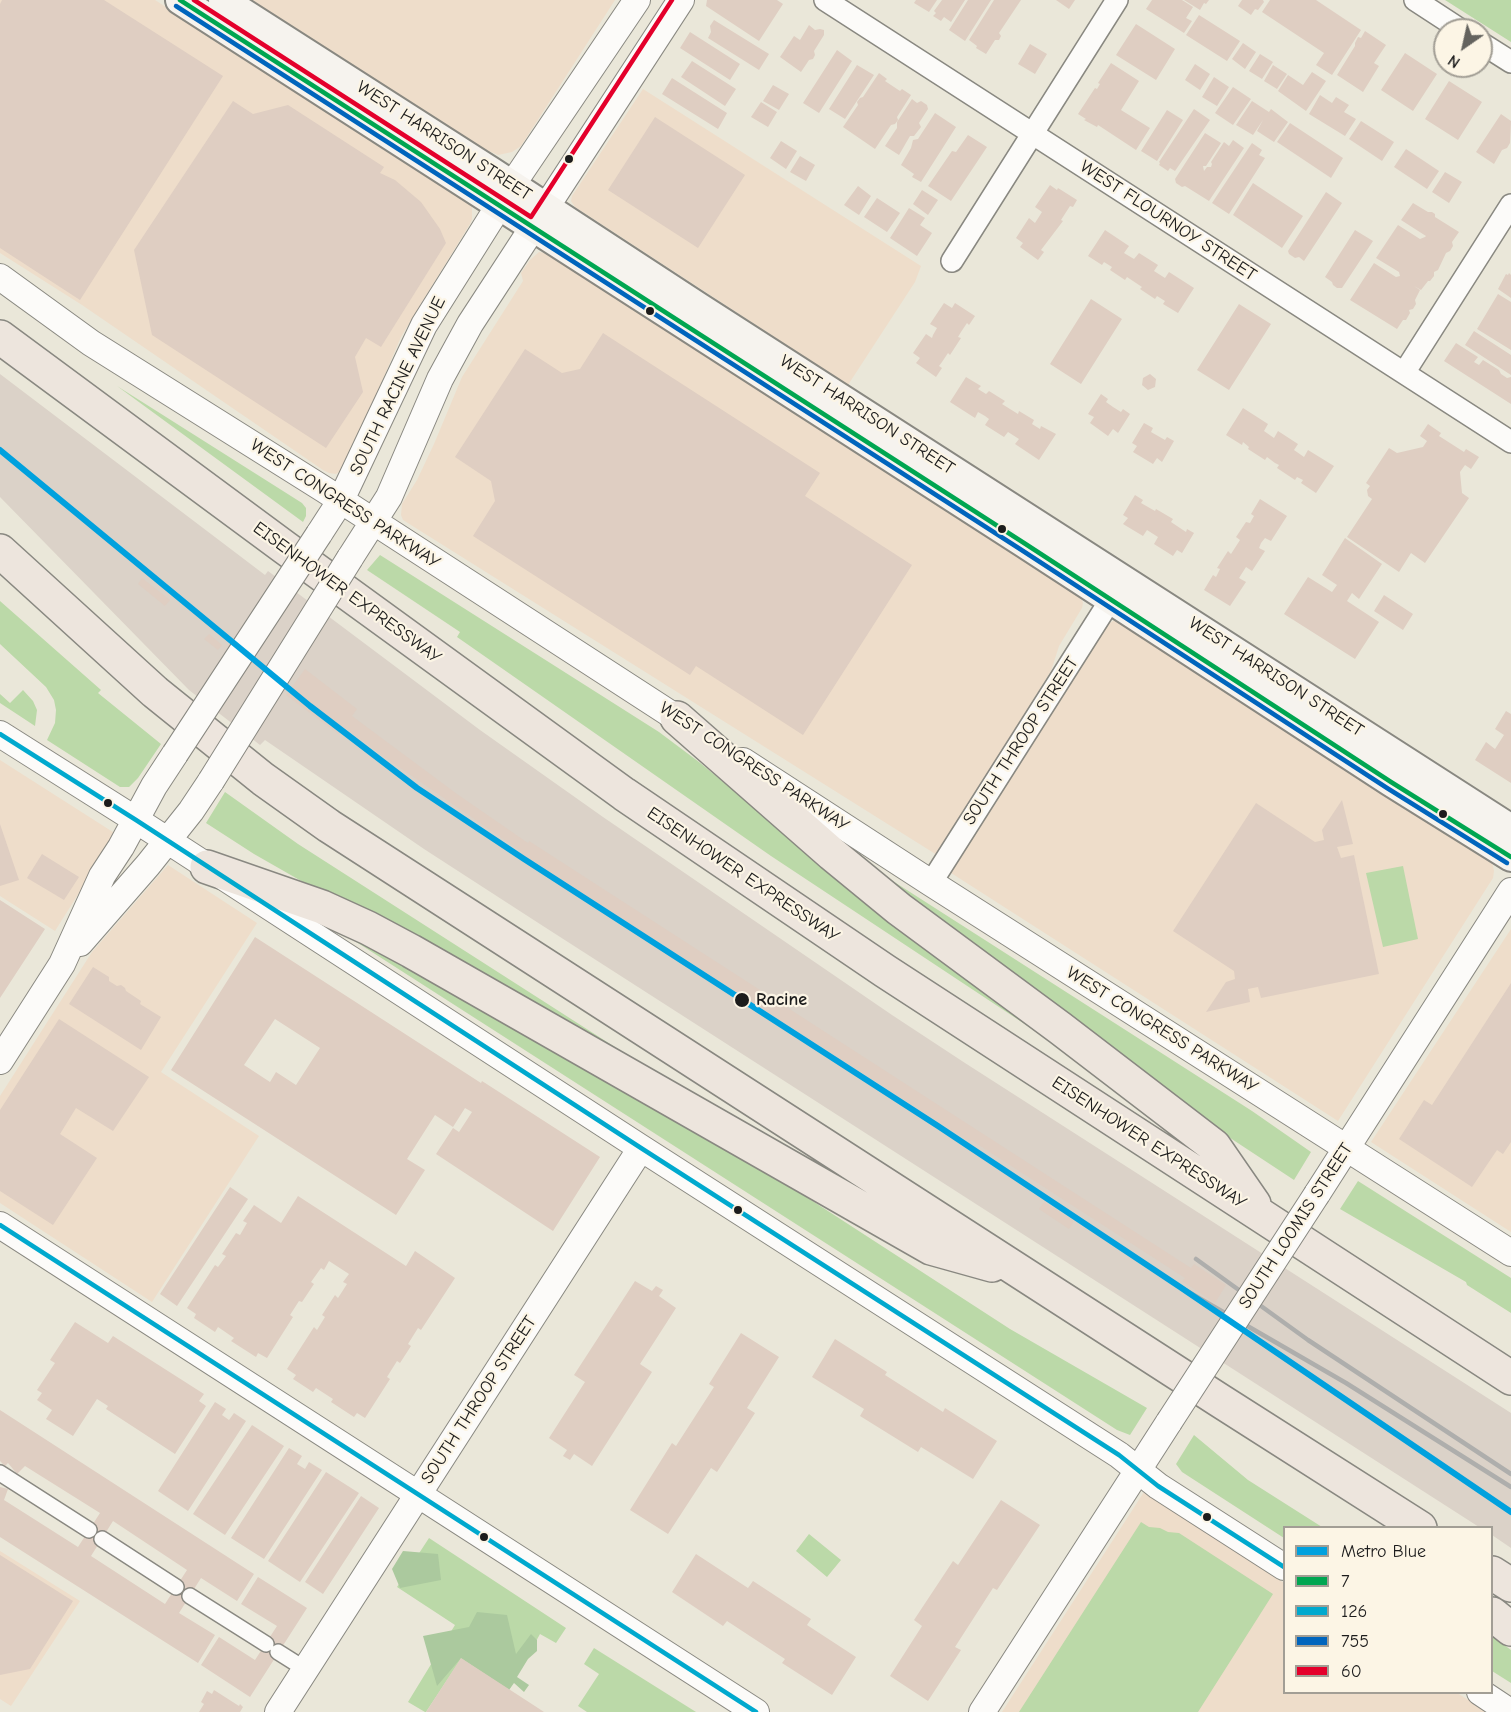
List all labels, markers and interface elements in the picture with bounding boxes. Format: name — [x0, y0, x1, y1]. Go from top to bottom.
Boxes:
north arrow — [1433, 18, 1493, 78]
text: N — [1445, 51, 1463, 72]
street label: WEST HARRISON STREET — [352, 76, 536, 206]
unlabelled marker — [563, 153, 575, 165]
street label: WEST FLOURNOY STREET — [1076, 156, 1260, 286]
street label: SOUTH RACINE AVENUE — [345, 293, 451, 479]
unlabelled marker — [644, 305, 656, 317]
street label: WEST HARRISON STREET — [775, 350, 959, 480]
street label: WEST CONGRESS PARKWAY — [246, 434, 444, 574]
street label: EISENHOWER EXPRESSWAY — [249, 517, 445, 669]
unlabelled marker — [996, 523, 1008, 535]
street label: WEST HARRISON STREET — [1184, 612, 1368, 742]
street label: SOUTH THROOP STREET — [959, 653, 1083, 829]
street label: WEST CONGRESS PARKWAY — [655, 697, 853, 837]
unlabelled marker — [102, 797, 114, 809]
street label: EISENHOWER EXPRESSWAY — [643, 802, 843, 948]
unlabelled marker — [1437, 808, 1449, 820]
street label: WEST CONGRESS PARKWAY — [1062, 962, 1262, 1098]
place label: Racine — [756, 989, 807, 1011]
marker: Racine — [733, 991, 751, 1009]
street label: EISENHOWER EXPRESSWAY — [1048, 1072, 1250, 1214]
street label: SOUTH LOOMIS STREET — [1234, 1139, 1358, 1313]
unlabelled marker — [732, 1204, 744, 1216]
street label: SOUTH THROOP STREET — [417, 1312, 541, 1488]
unlabelled marker — [1201, 1511, 1213, 1523]
legend — [1283, 1526, 1493, 1694]
unlabelled marker — [478, 1531, 490, 1543]
text: Metro Blue — [1341, 1541, 1426, 1562]
text: 7 — [1341, 1571, 1350, 1592]
text: 126 — [1341, 1601, 1367, 1622]
text: 755 — [1341, 1631, 1369, 1652]
text: 60 — [1341, 1661, 1362, 1682]

